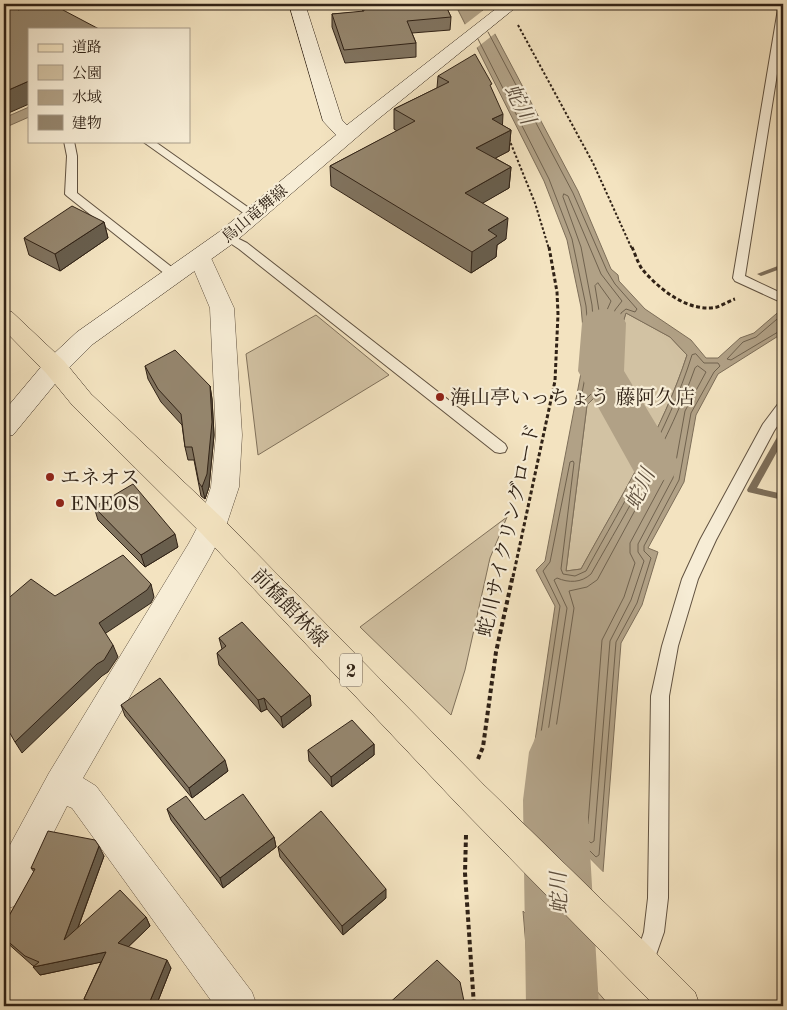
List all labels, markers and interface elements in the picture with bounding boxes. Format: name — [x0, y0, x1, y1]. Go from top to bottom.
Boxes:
legend — [28, 28, 190, 142]
text: 道路 — [72, 39, 102, 56]
text: 公園 — [72, 65, 102, 82]
water label: 蛇川 — [500, 80, 540, 130]
text: 水域 — [72, 89, 102, 106]
text: 建物 — [72, 115, 102, 132]
street label: 鳥山竜舞線 — [218, 181, 291, 246]
place label: 海山亭いっちょう 藤阿久店 — [450, 387, 696, 409]
marker: 海山亭いっちょう 藤阿久店 — [434, 391, 446, 403]
street label: 蛇川サイクリングロード — [474, 422, 544, 639]
water label: 蛇川 — [621, 464, 661, 513]
place label: エネオス — [60, 467, 140, 489]
marker: エネオス — [44, 471, 56, 483]
place label: ENEOS — [70, 495, 139, 515]
marker: ENEOS — [54, 497, 66, 509]
street label: 前橋館林線 — [247, 564, 332, 651]
road number: 2 — [340, 654, 362, 686]
water label: 蛇川 — [547, 870, 572, 914]

